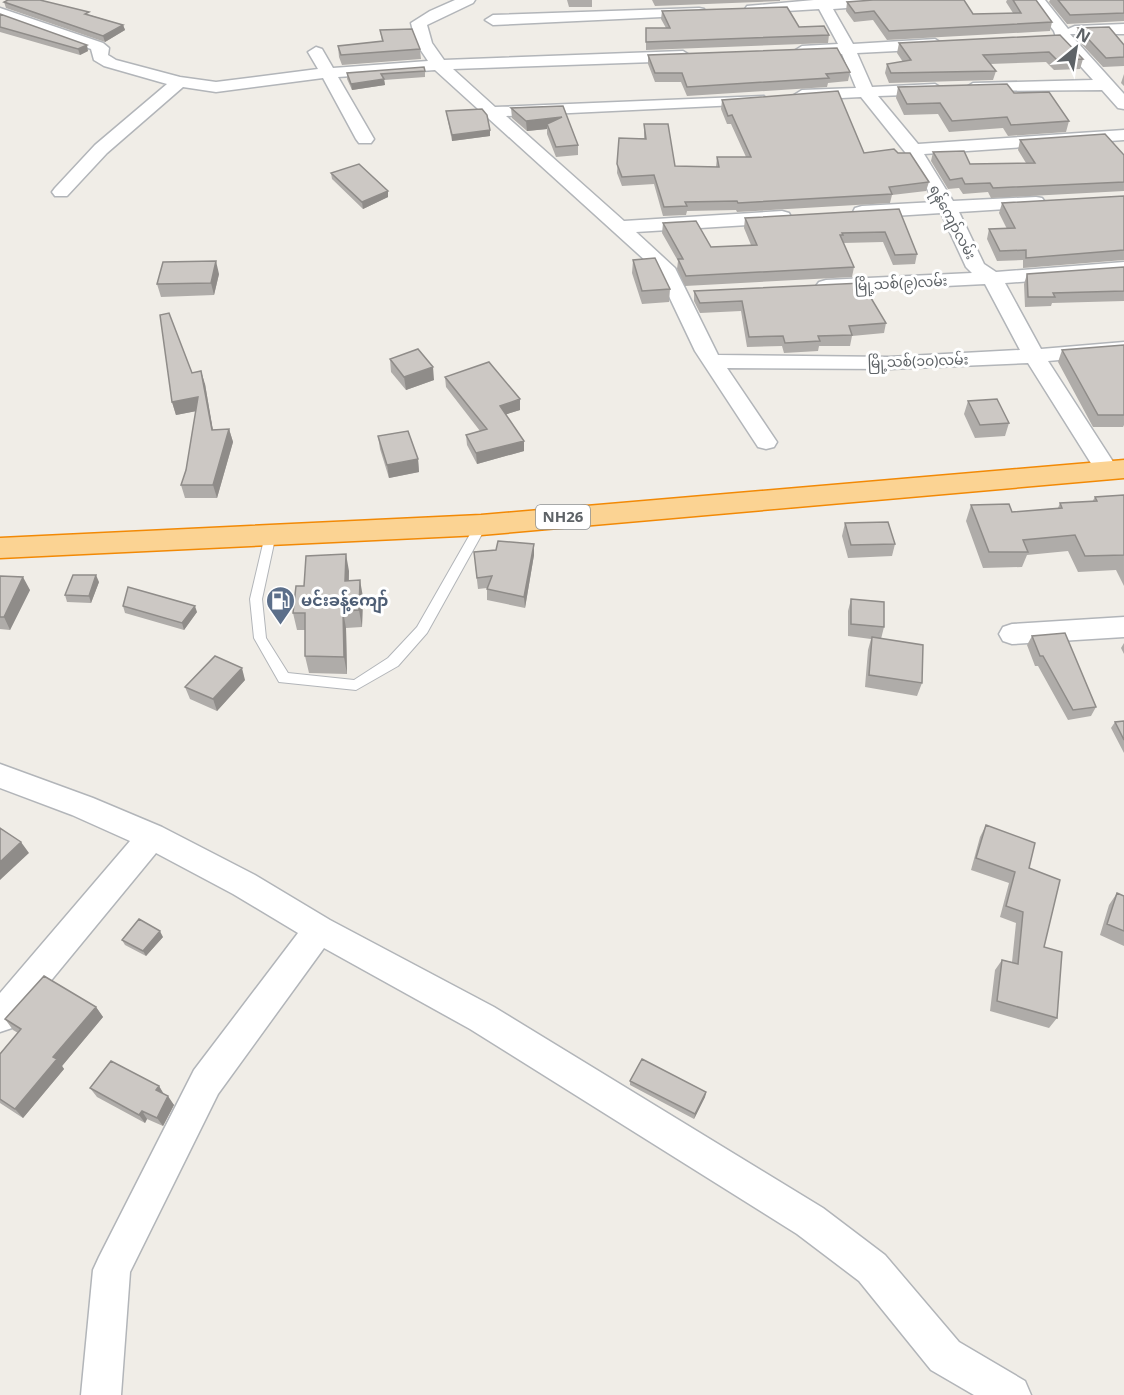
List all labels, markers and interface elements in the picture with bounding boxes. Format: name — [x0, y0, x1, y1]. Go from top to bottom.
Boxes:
north arrow — [1046, 18, 1106, 78]
text: N — [1072, 22, 1095, 48]
street label: ရန်ကျော်လမ်း — [923, 181, 981, 264]
street label: မြို့သစ်(၉)လမ်း — [854, 271, 948, 297]
street label: မြို့သစ်(၁၀)လမ်း — [867, 349, 969, 375]
road number: NH26 — [536, 505, 590, 529]
fuel station icon: မင်းခန့်ကျော် — [264, 584, 296, 626]
place label: မင်းခန့်ကျော် — [301, 589, 388, 614]

